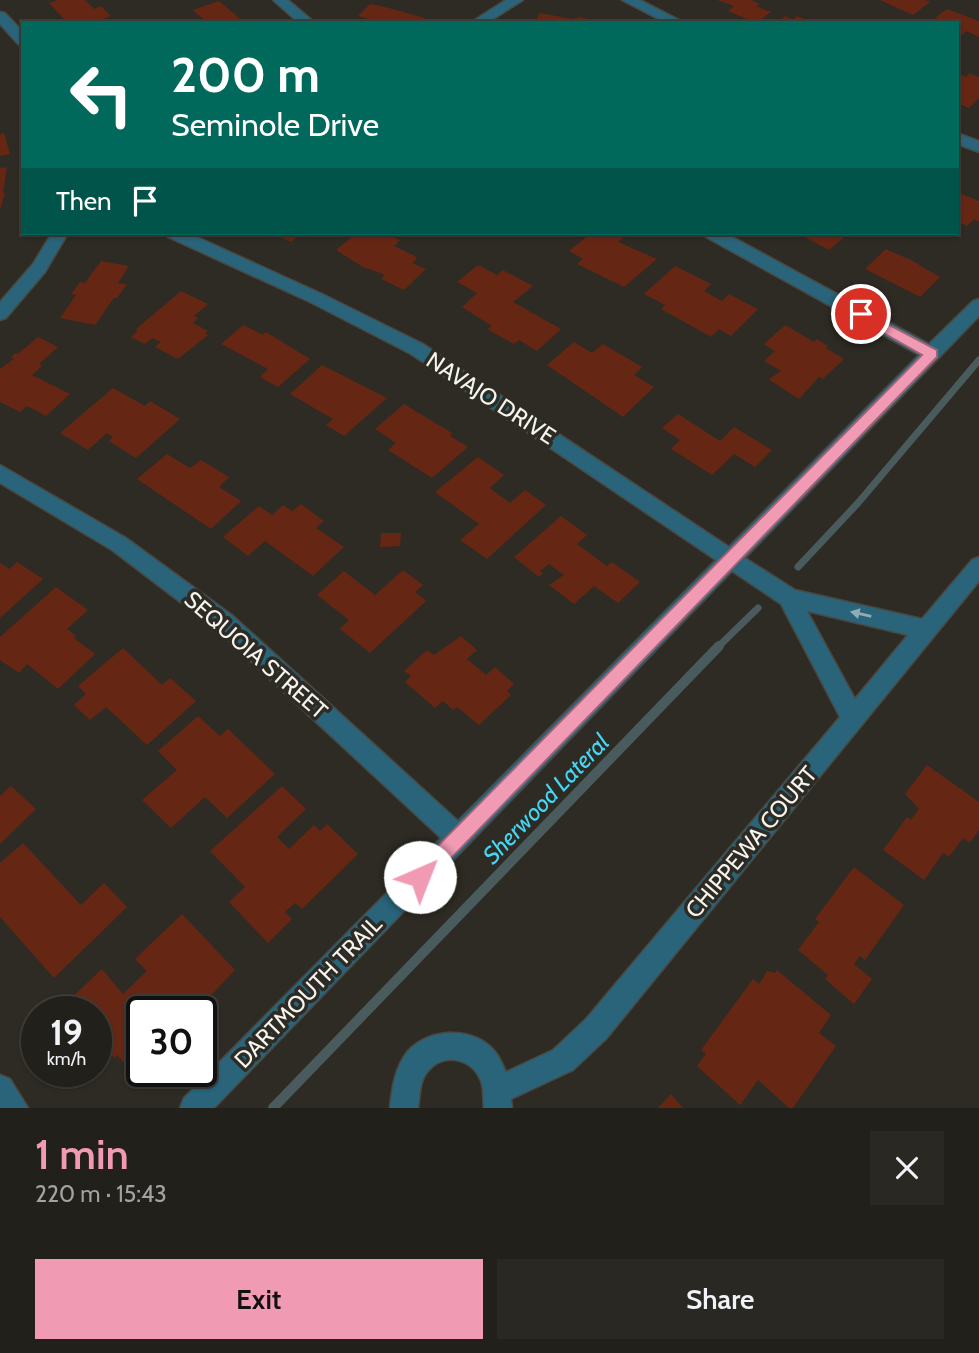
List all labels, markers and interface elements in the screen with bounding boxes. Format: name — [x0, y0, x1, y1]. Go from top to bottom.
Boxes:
text: 200 m — [171, 45, 320, 104]
icon: left — [56, 49, 147, 140]
text: Seminole Drive — [171, 105, 379, 144]
icon: arrive — [126, 182, 164, 220]
text: Then — [56, 185, 112, 217]
pin — [831, 284, 891, 344]
icon: arrive — [842, 295, 880, 333]
street label: NAVAJO DRIVE — [421, 346, 561, 450]
street label: SEQUOIA STREET — [179, 585, 333, 725]
one-way arrow — [850, 609, 872, 620]
water label: Sherwood Lateral — [476, 727, 615, 870]
street label: CHIPPEWA COURT — [679, 760, 823, 924]
position arrow — [383, 840, 457, 914]
street label: DARTMOUTH TRAIL — [228, 910, 388, 1074]
speed limit sign: 30 — [126, 996, 217, 1087]
text: 19 — [50, 1011, 83, 1054]
text: km/h — [47, 1048, 86, 1070]
text: 1 min — [35, 1128, 129, 1180]
button: close — [870, 1131, 944, 1205]
text: 220 m · 15:43 — [35, 1180, 167, 1208]
button: Exit — [35, 1259, 483, 1339]
button: Share — [497, 1259, 944, 1339]

